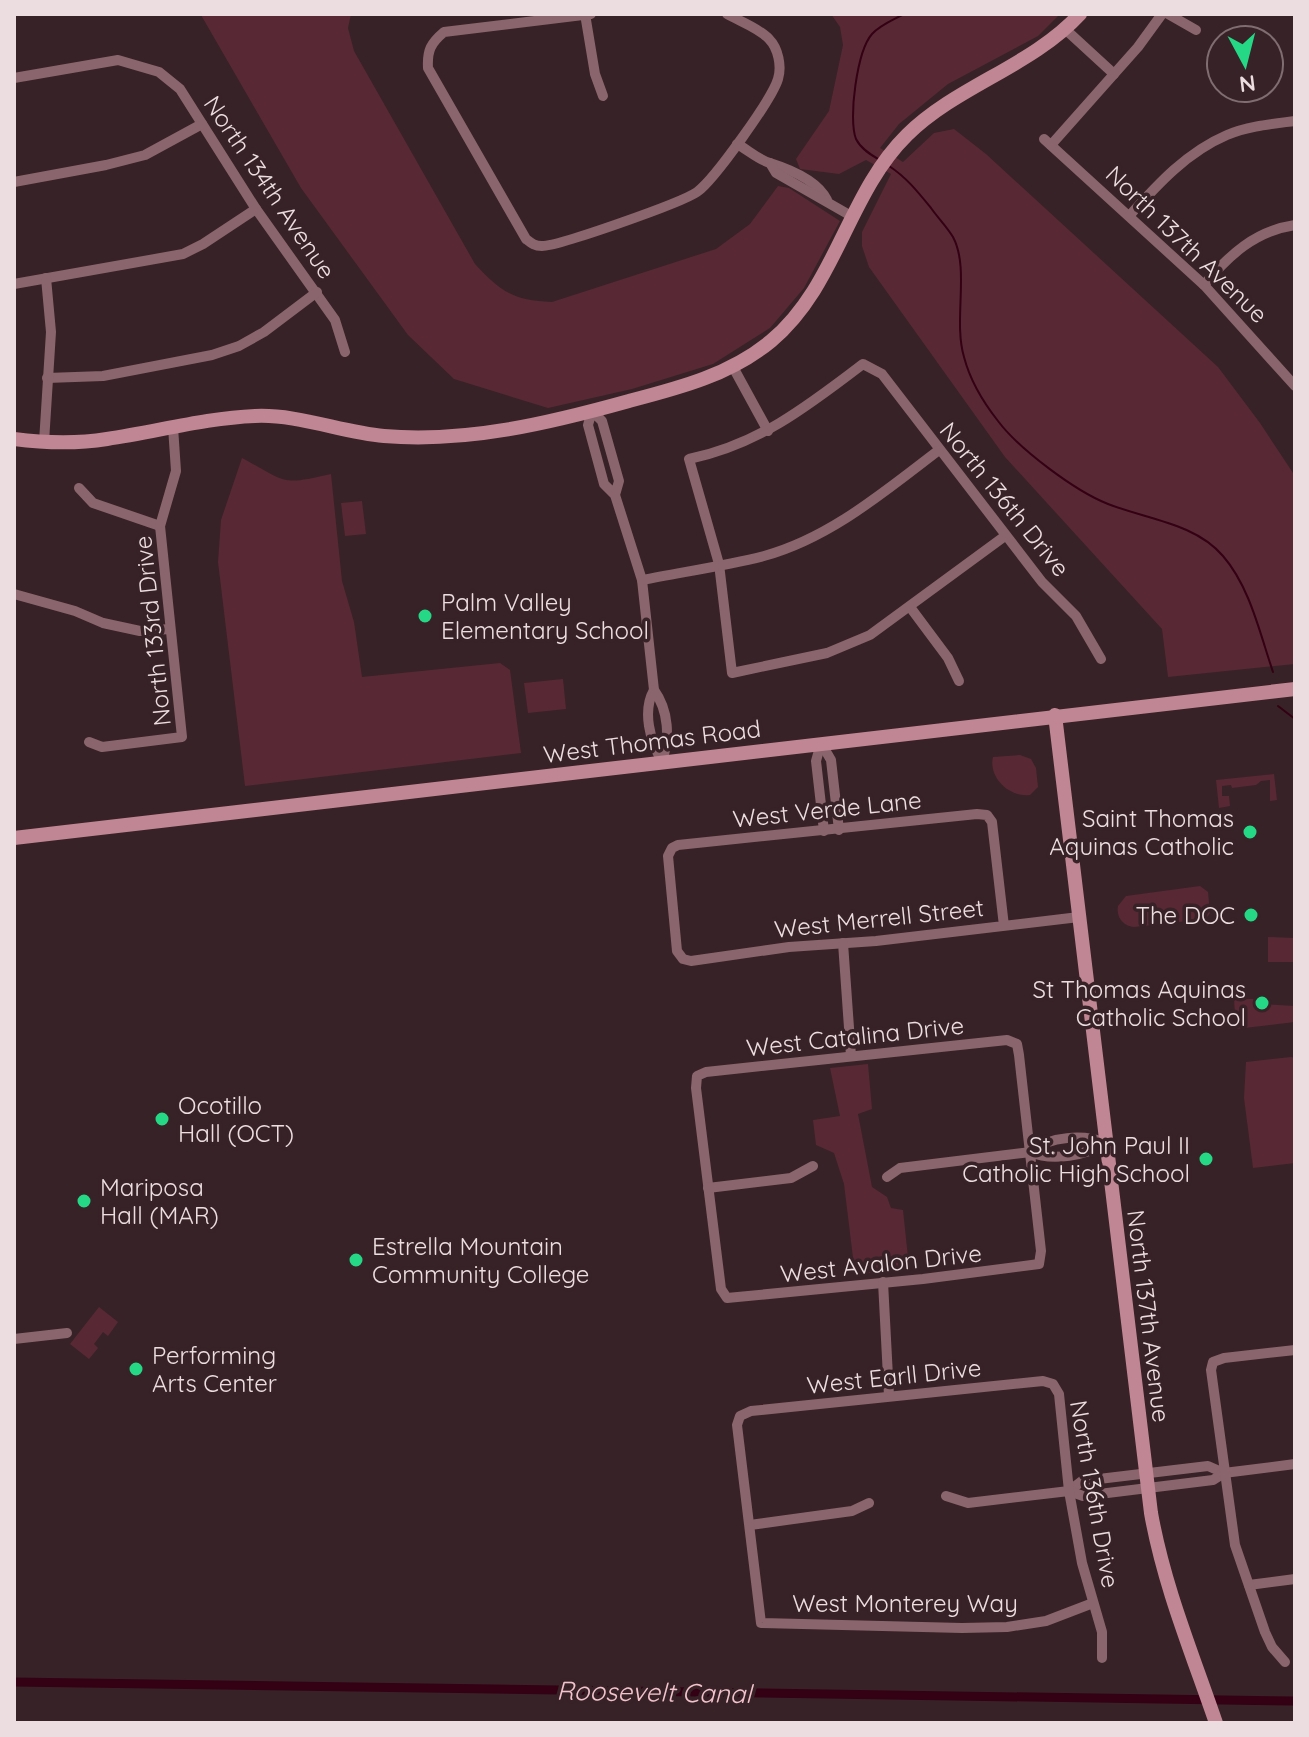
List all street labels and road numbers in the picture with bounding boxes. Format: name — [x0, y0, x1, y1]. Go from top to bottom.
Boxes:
street label: North 134th Avenue — [198, 90, 342, 284]
street label: North 137th Avenue — [1100, 159, 1274, 329]
street label: North 136th Drive — [934, 416, 1076, 582]
street label: North 133rd Drive — [127, 534, 177, 728]
street label: West Thomas Road — [542, 713, 762, 769]
street label: West Verde Lane — [731, 784, 923, 834]
street label: West Merrell Street — [773, 892, 985, 944]
street label: West Catalina Drive — [745, 1010, 965, 1062]
street label: North 137th Avenue — [1121, 1208, 1177, 1424]
street label: West Avalon Drive — [779, 1238, 983, 1288]
street label: West Earll Drive — [805, 1352, 983, 1400]
street label: North 136th Drive — [1064, 1398, 1126, 1590]
street label: West Monterey Way — [792, 1588, 1018, 1618]

